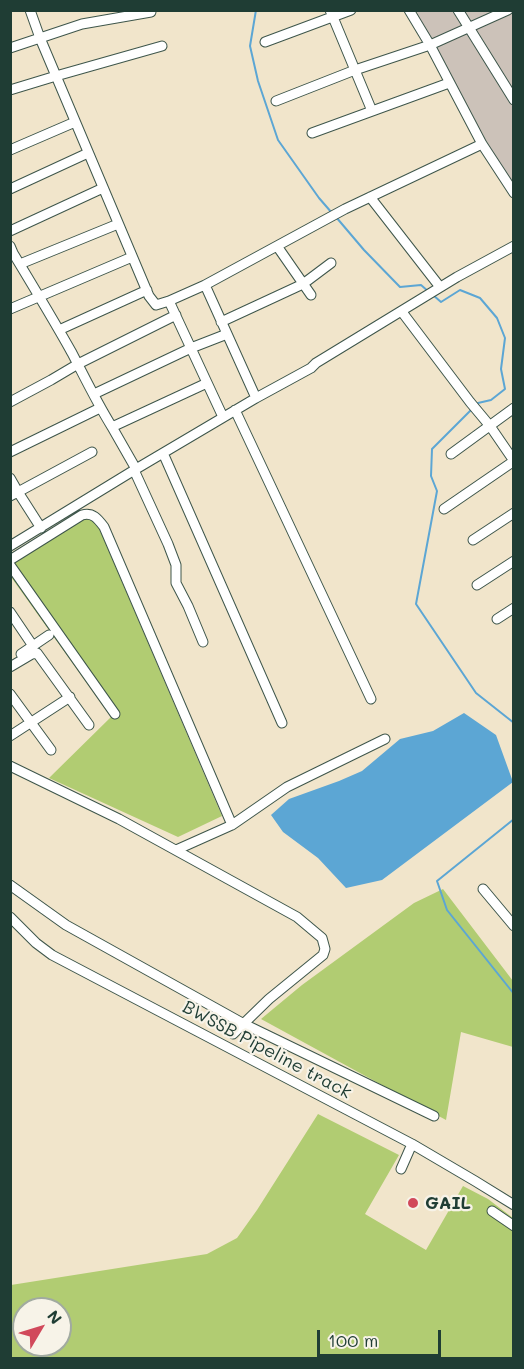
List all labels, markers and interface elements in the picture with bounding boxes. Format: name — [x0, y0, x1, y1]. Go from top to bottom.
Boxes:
street label: BWSSB Pipeline track — [179, 996, 355, 1104]
place label: GAIL — [425, 1192, 471, 1214]
marker: GAIL — [406, 1196, 420, 1210]
north arrow — [12, 1297, 72, 1357]
text: N — [43, 1306, 67, 1328]
scale bar — [320, 1318, 444, 1356]
text: 100 m — [328, 1328, 378, 1352]

